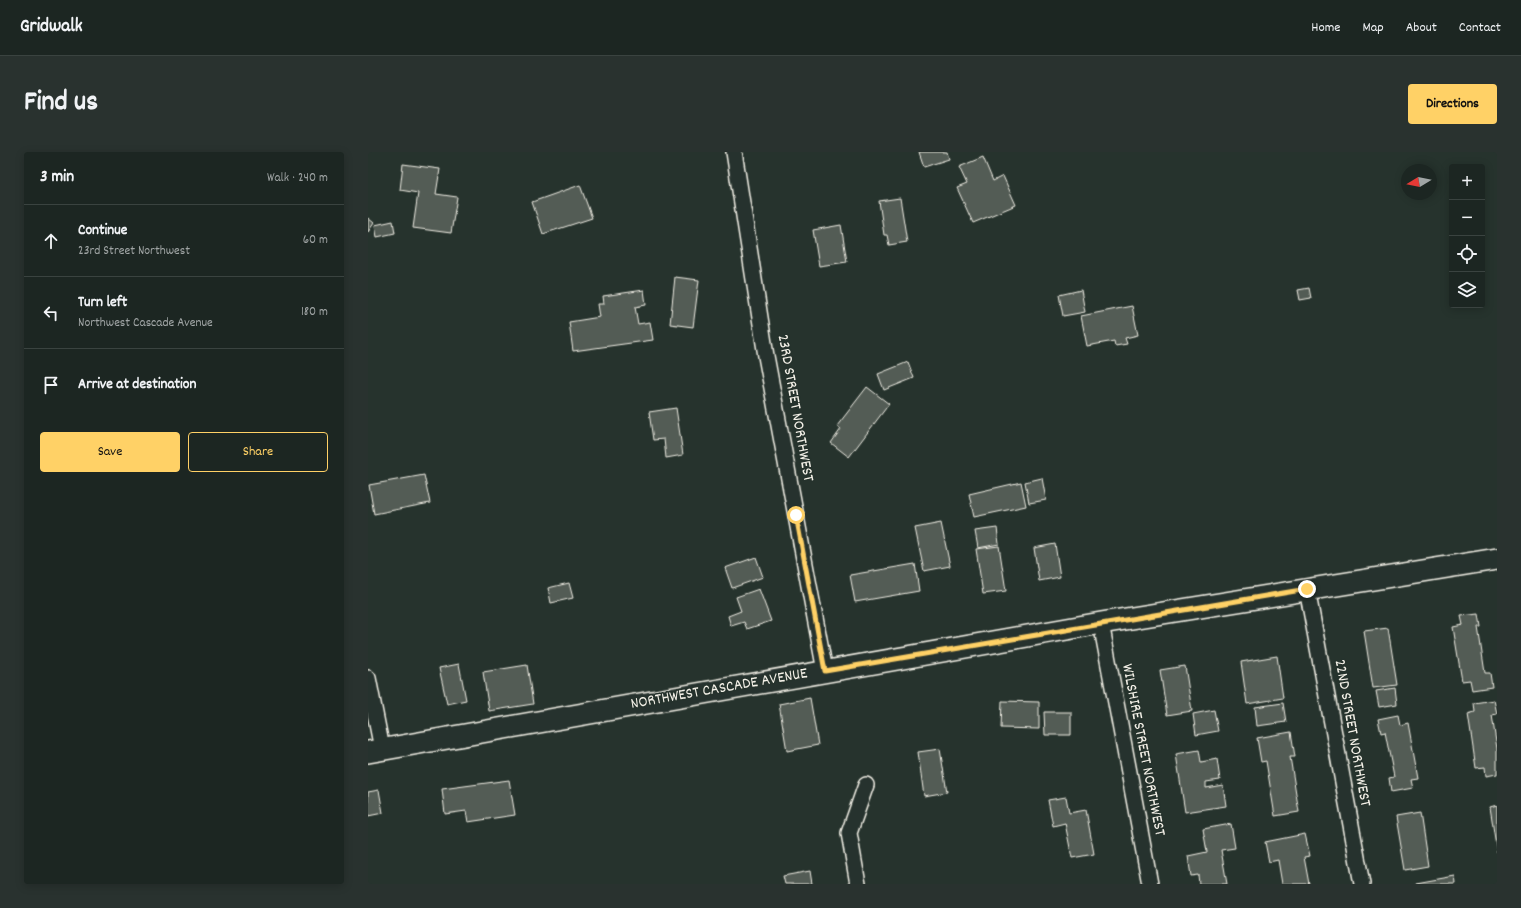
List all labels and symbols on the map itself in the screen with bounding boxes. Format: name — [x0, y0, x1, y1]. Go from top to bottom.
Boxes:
north arrow — [1401, 164, 1437, 200]
street label: 23RD STREET NORTHWEST — [771, 333, 819, 484]
route start — [787, 506, 805, 524]
route end — [1298, 580, 1316, 598]
street label: 22ND STREET NORTHWEST — [1328, 658, 1376, 809]
street label: NORTHWEST CASCADE AVENUE — [629, 662, 810, 716]
street label: WILSHIRE STREET NORTHWEST — [1115, 662, 1171, 839]

